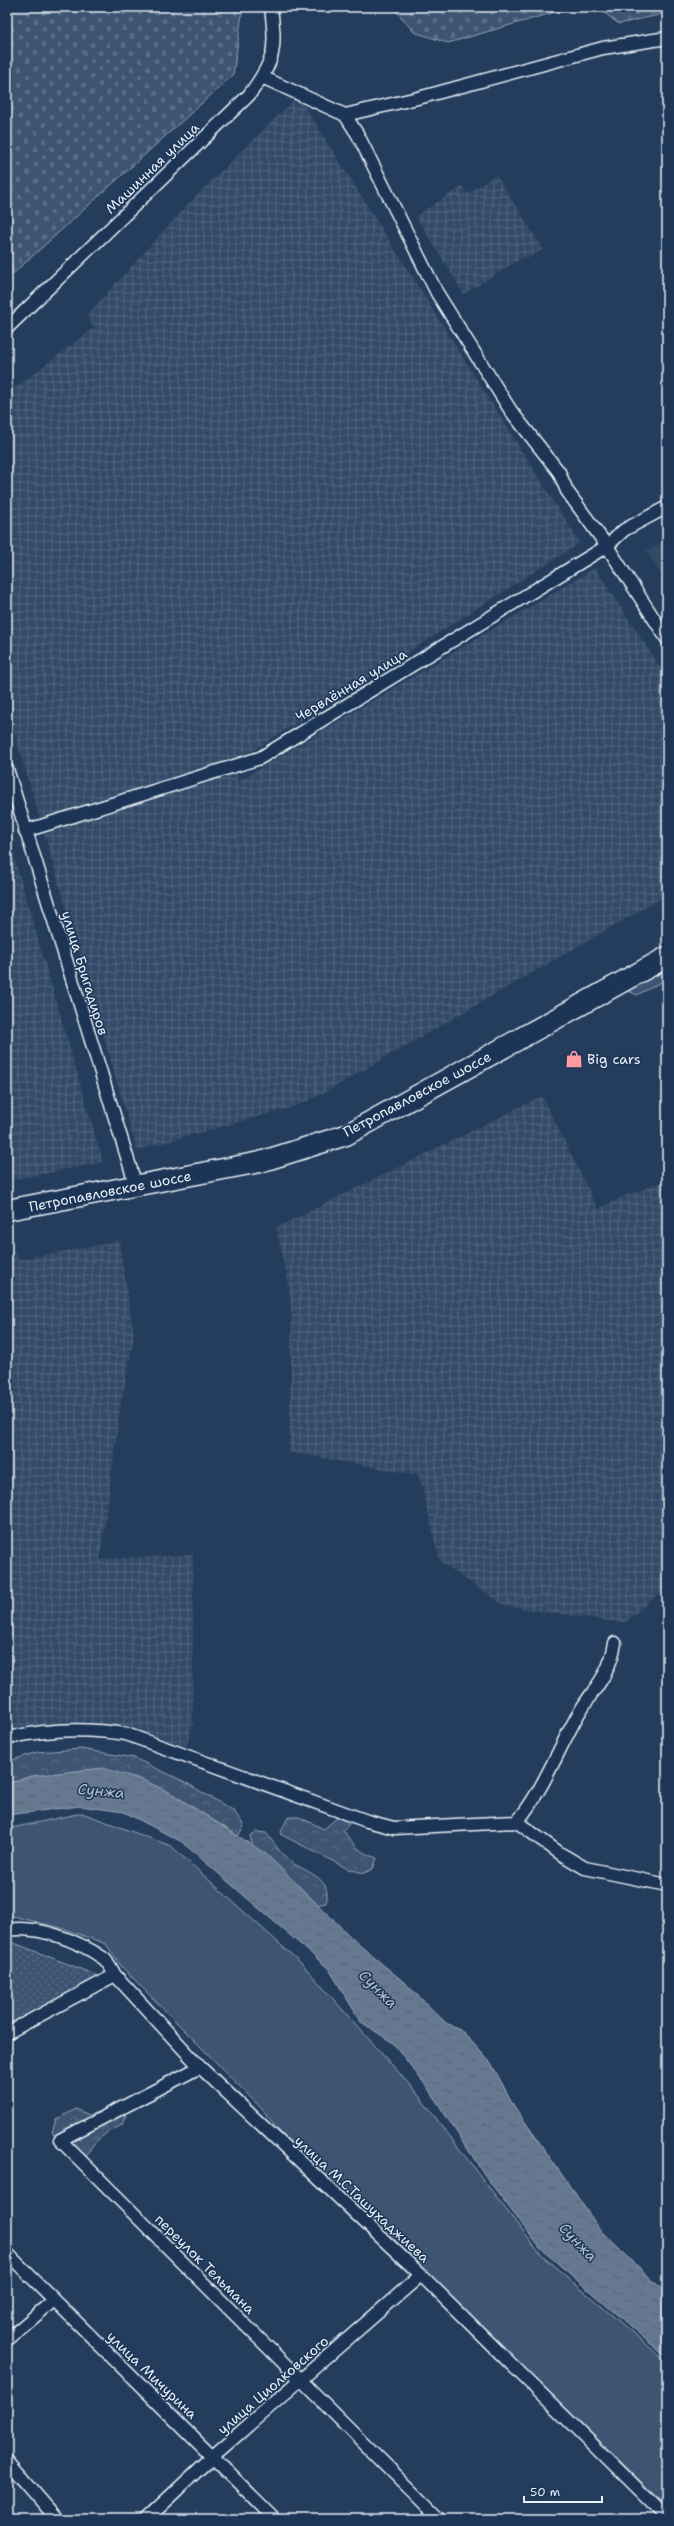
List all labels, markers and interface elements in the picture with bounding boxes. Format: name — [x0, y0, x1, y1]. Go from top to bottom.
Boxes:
street label: Машинная улица — [101, 118, 203, 217]
street label: Червлённая улица — [292, 644, 410, 725]
street label: улица Бригадиров — [58, 909, 112, 1037]
street label: Петропавловское шоссе — [340, 1047, 494, 1141]
shop icon: Big cars — [564, 1049, 584, 1069]
place label: Big cars — [587, 1050, 641, 1068]
street label: Петропавловское шоссе — [27, 1166, 193, 1216]
water label: Сунжа — [77, 1779, 125, 1803]
water label: Сунжа — [354, 1965, 402, 2013]
street label: улица М.С.Ташухаджиева — [291, 2132, 434, 2267]
street label: переулок Тельмана — [151, 2210, 259, 2318]
water label: Сунжа — [554, 2218, 602, 2266]
street label: улица Мичурина — [103, 2327, 201, 2423]
street label: улица Циолковского — [214, 2332, 332, 2438]
scale bar — [524, 2478, 602, 2504]
text: 50 m — [530, 2484, 560, 2500]

